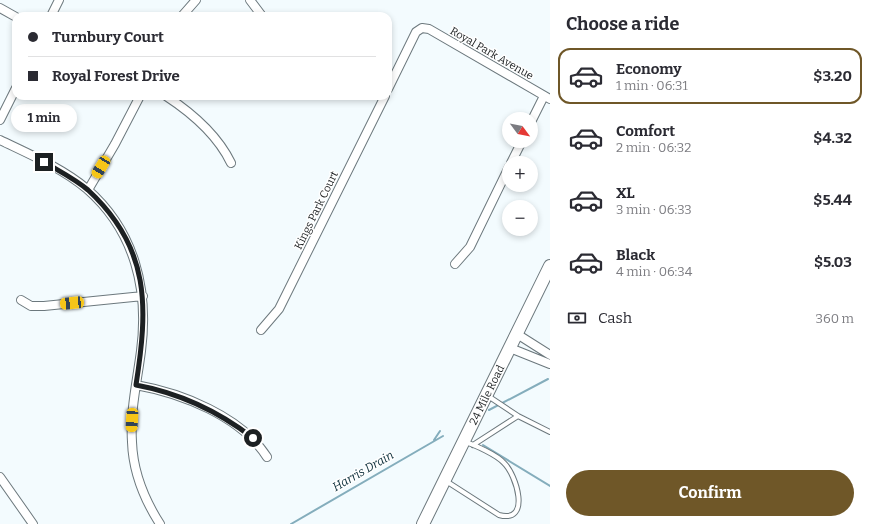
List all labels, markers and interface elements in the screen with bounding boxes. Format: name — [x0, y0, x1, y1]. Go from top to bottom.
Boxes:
text: Choose a ride — [566, 13, 679, 35]
street label: Royal Park Avenue — [448, 24, 536, 83]
text: Turnbury Court — [52, 28, 164, 46]
icon: car — [568, 58, 604, 94]
text: Economy — [616, 60, 682, 78]
text: Royal Forest Drive — [52, 67, 180, 85]
text: $3.20 — [813, 67, 852, 85]
text: 1 min · 06:31 — [616, 78, 688, 93]
callout: 1 min — [11, 104, 77, 132]
text: 1 min — [28, 110, 60, 125]
north arrow — [502, 112, 538, 148]
map controls — [502, 112, 538, 236]
icon: car — [568, 120, 604, 156]
text: Comfort — [616, 122, 675, 140]
text: $4.32 — [813, 129, 852, 147]
text: 2 min · 06:32 — [616, 140, 691, 155]
route end — [35, 153, 53, 171]
car — [90, 154, 112, 180]
button: + — [502, 156, 538, 192]
street label: Kings Park Court — [292, 169, 341, 252]
icon: car — [568, 182, 604, 218]
text: XL — [616, 184, 635, 202]
text: $5.44 — [813, 191, 852, 209]
button: − — [502, 200, 538, 236]
text: 3 min · 06:33 — [616, 202, 692, 217]
icon: car — [568, 244, 604, 280]
text: Black — [616, 246, 655, 264]
text: $5.03 — [814, 253, 852, 271]
text: 4 min · 06:34 — [616, 264, 692, 279]
car — [59, 296, 85, 310]
icon: cash — [566, 307, 588, 329]
text: Cash — [598, 309, 632, 327]
text: 360 m — [816, 311, 854, 326]
street label: 24 Mile Road — [467, 363, 507, 427]
car — [125, 408, 139, 432]
route start — [244, 429, 262, 447]
water label: Harris Drain — [330, 448, 396, 494]
button: Confirm — [566, 470, 854, 516]

